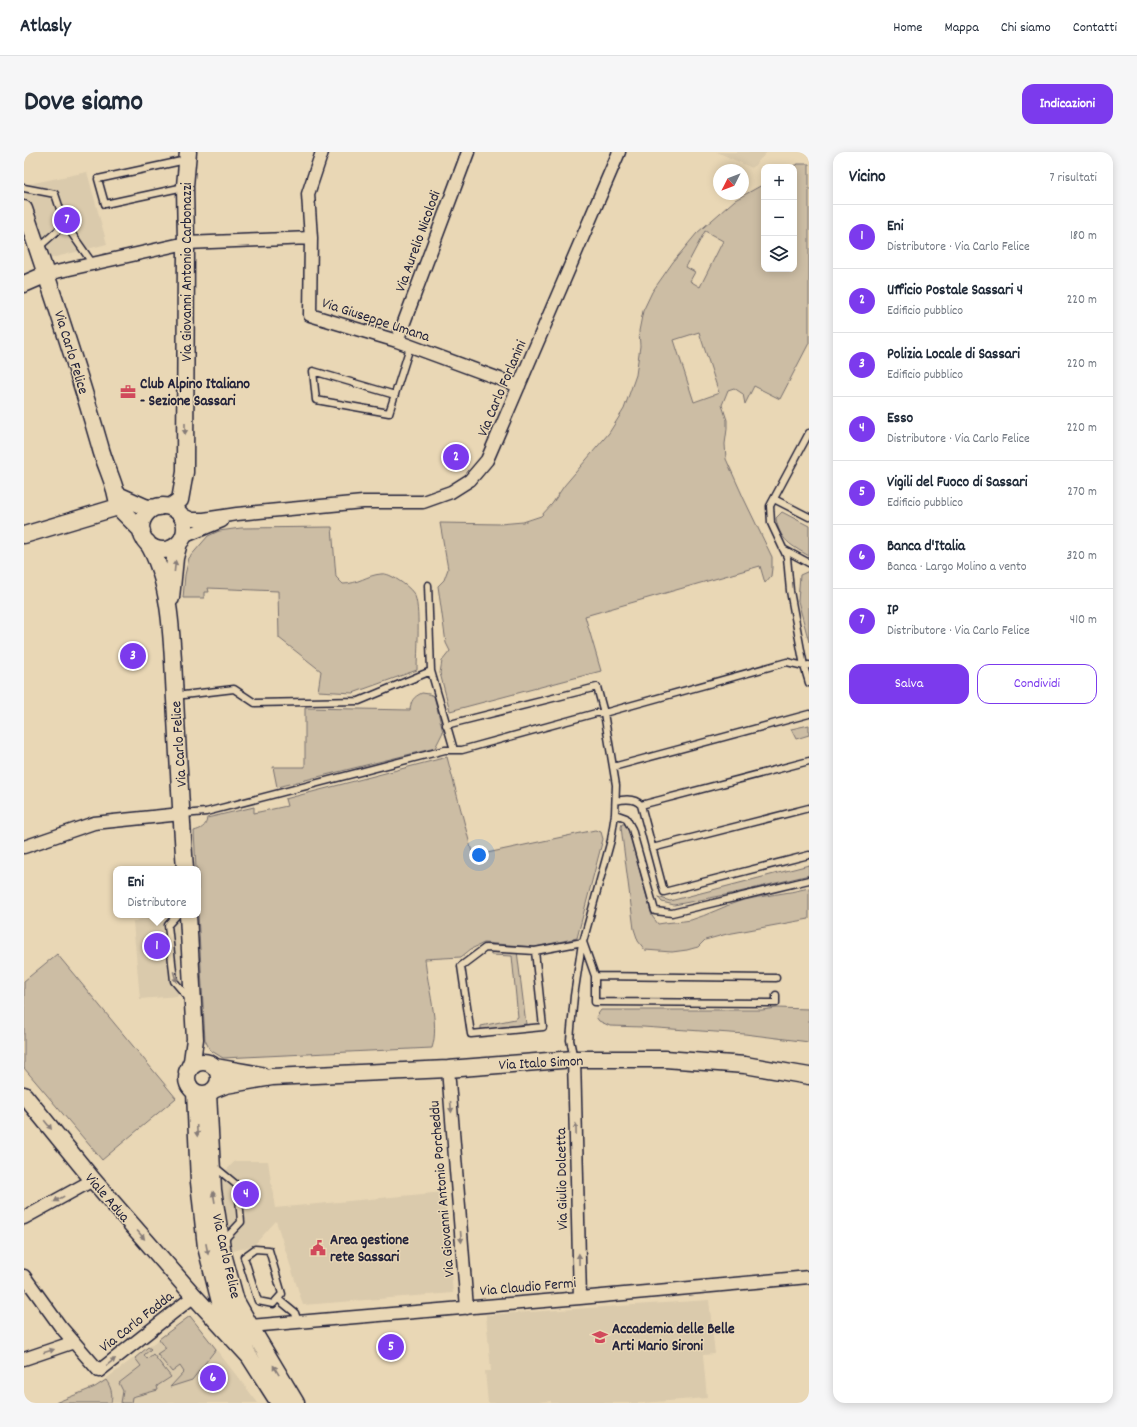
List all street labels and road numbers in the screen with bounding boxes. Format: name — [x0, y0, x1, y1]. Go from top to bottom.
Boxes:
street label: Via Giovanni Antonio Carbonazzi — [177, 182, 199, 362]
street label: Via Aurelio Nicolodi — [390, 188, 448, 296]
street label: Via Giuseppe Umana — [318, 293, 433, 349]
street label: Via Carlo Felice — [47, 308, 93, 397]
street label: Via Carlo Forlanini — [473, 337, 533, 440]
street label: Via Carlo Felice — [166, 700, 194, 788]
street label: Via Italo Simon — [498, 1051, 584, 1077]
street label: Via Giovanni Antonio Porcheddu — [424, 1100, 462, 1278]
street label: Via Giulio Dolcetta — [551, 1127, 575, 1230]
street label: Viale Adua — [79, 1169, 135, 1229]
street label: Via Carlo Felice — [205, 1212, 246, 1301]
street label: Via Claudio Fermi — [479, 1273, 578, 1303]
street label: Via Carlo Fadda — [95, 1286, 180, 1359]

